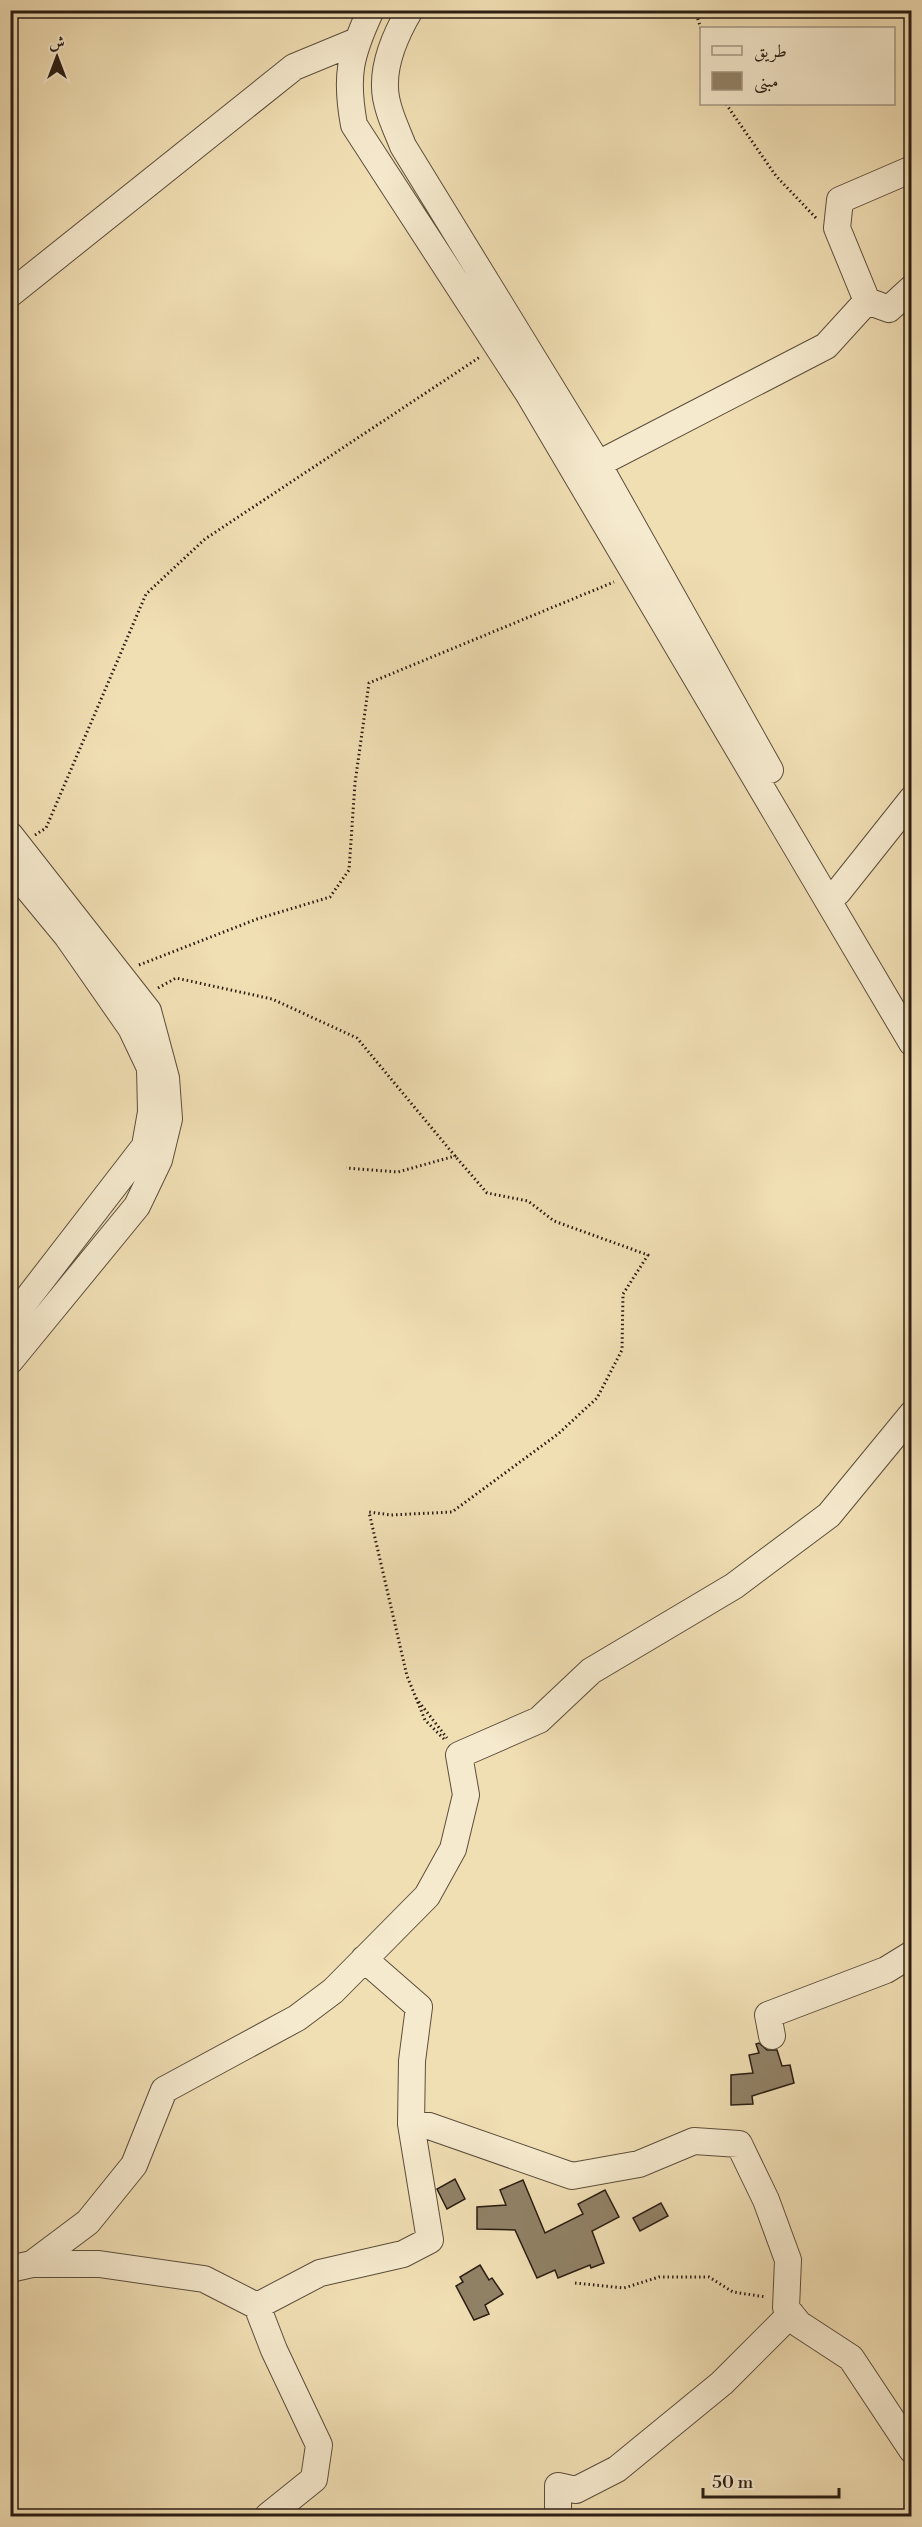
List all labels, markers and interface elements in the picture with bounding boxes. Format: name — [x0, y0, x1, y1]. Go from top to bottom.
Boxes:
north arrow — [27, 27, 87, 87]
legend — [700, 27, 895, 105]
text: ش — [49, 33, 65, 53]
text: طريق — [754, 40, 787, 63]
text: مبنى — [754, 70, 779, 94]
scale bar — [703, 2461, 840, 2499]
text: 50 m — [712, 2471, 754, 2494]

